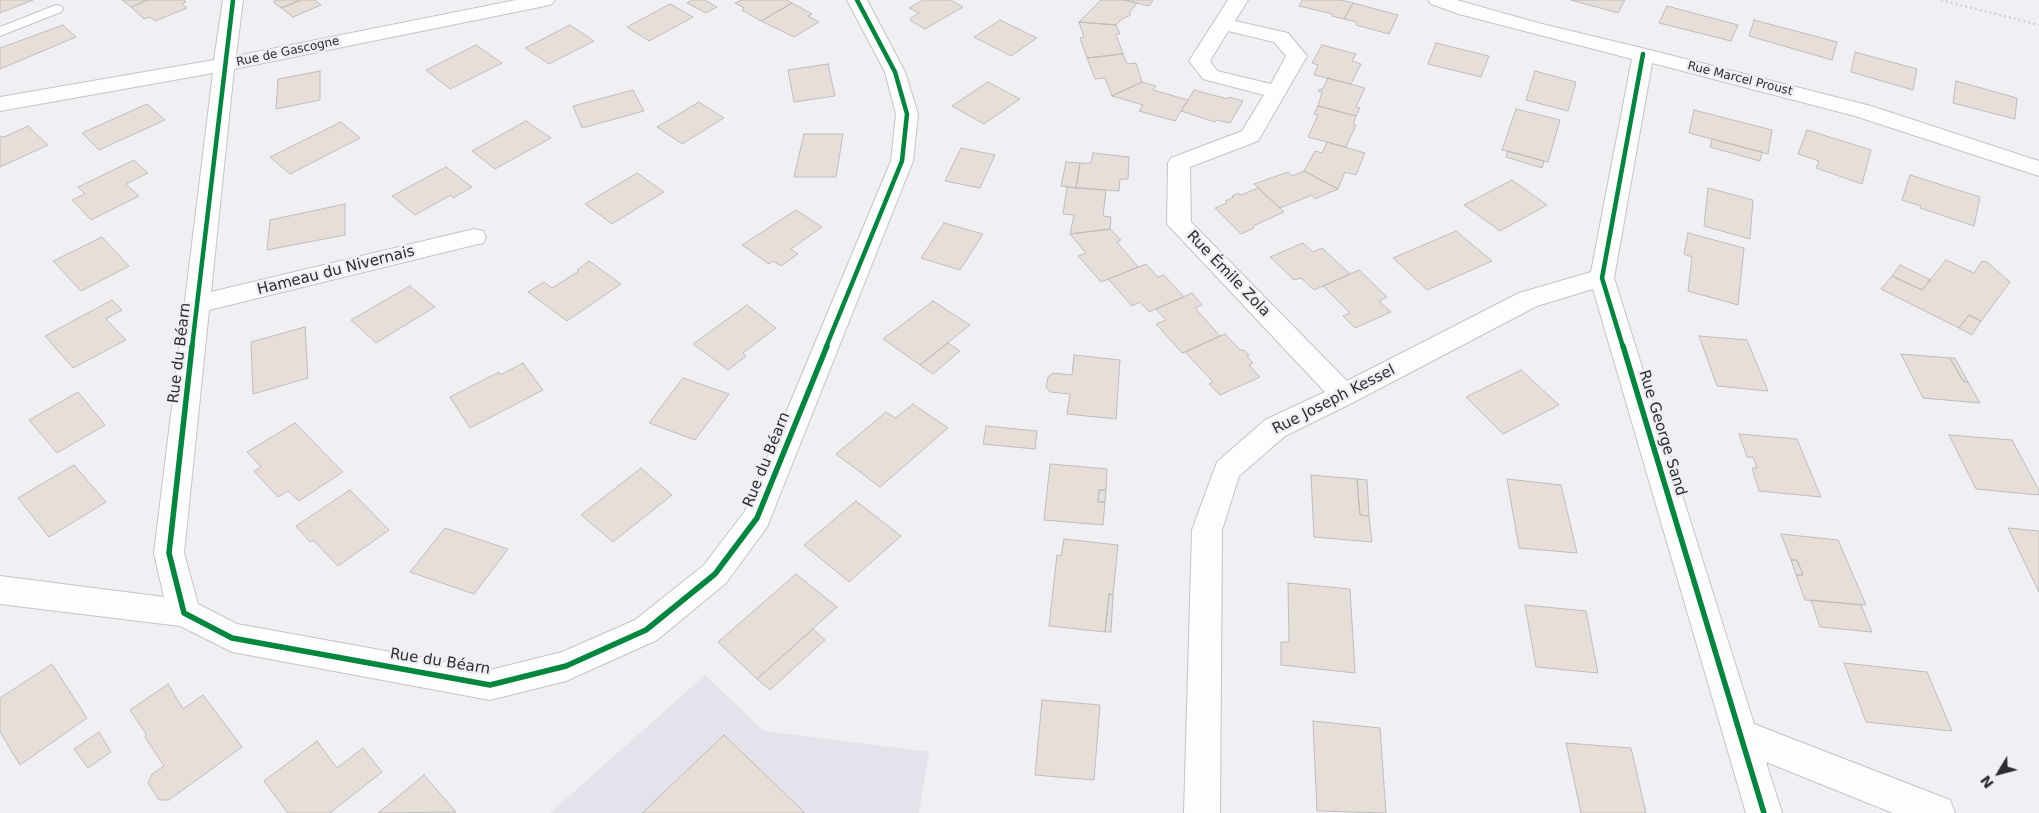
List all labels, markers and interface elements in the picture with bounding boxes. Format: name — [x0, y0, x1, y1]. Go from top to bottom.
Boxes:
street label: Rue de Gascogne — [235, 34, 341, 70]
street label: Rue Marcel Proust — [1686, 59, 1794, 99]
street label: Rue Émile Zola — [1182, 227, 1274, 321]
street label: Hameau du Nivernais — [255, 243, 417, 299]
street label: Rue du Béarn — [165, 302, 195, 404]
street label: Rue Joseph Kessel — [1270, 361, 1398, 439]
street label: Rue George Sand — [1634, 368, 1690, 498]
street label: Rue du Béarn — [740, 410, 794, 510]
street label: Rue du Béarn — [389, 645, 491, 679]
north arrow — [1974, 748, 2024, 798]
text: N — [1977, 773, 1997, 792]

